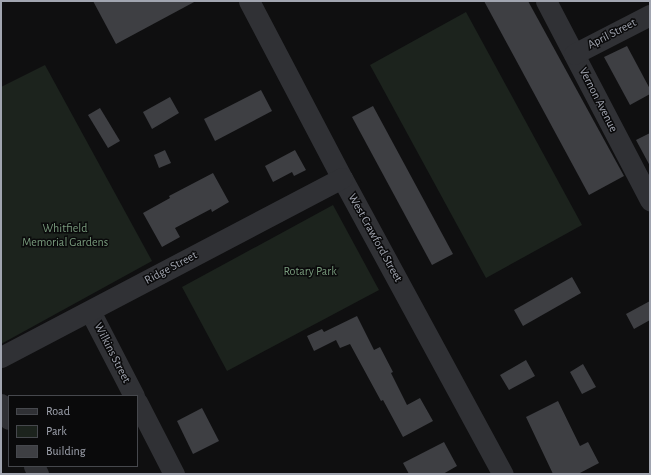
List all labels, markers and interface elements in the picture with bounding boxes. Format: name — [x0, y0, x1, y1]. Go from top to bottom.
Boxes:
street label: April Street — [585, 16, 639, 52]
street label: Vernon Avenue — [576, 65, 620, 135]
street label: West Crawford Street — [345, 191, 405, 285]
park label: Whitfield Memorial Gardens — [22, 222, 108, 250]
street label: Ridge Street — [142, 248, 200, 288]
park label: Rotary Park — [283, 265, 337, 279]
street label: Wilkins Street — [91, 320, 133, 386]
legend — [8, 395, 138, 467]
text: Road — [46, 405, 70, 417]
text: Park — [46, 425, 67, 437]
text: Building — [46, 445, 86, 457]

